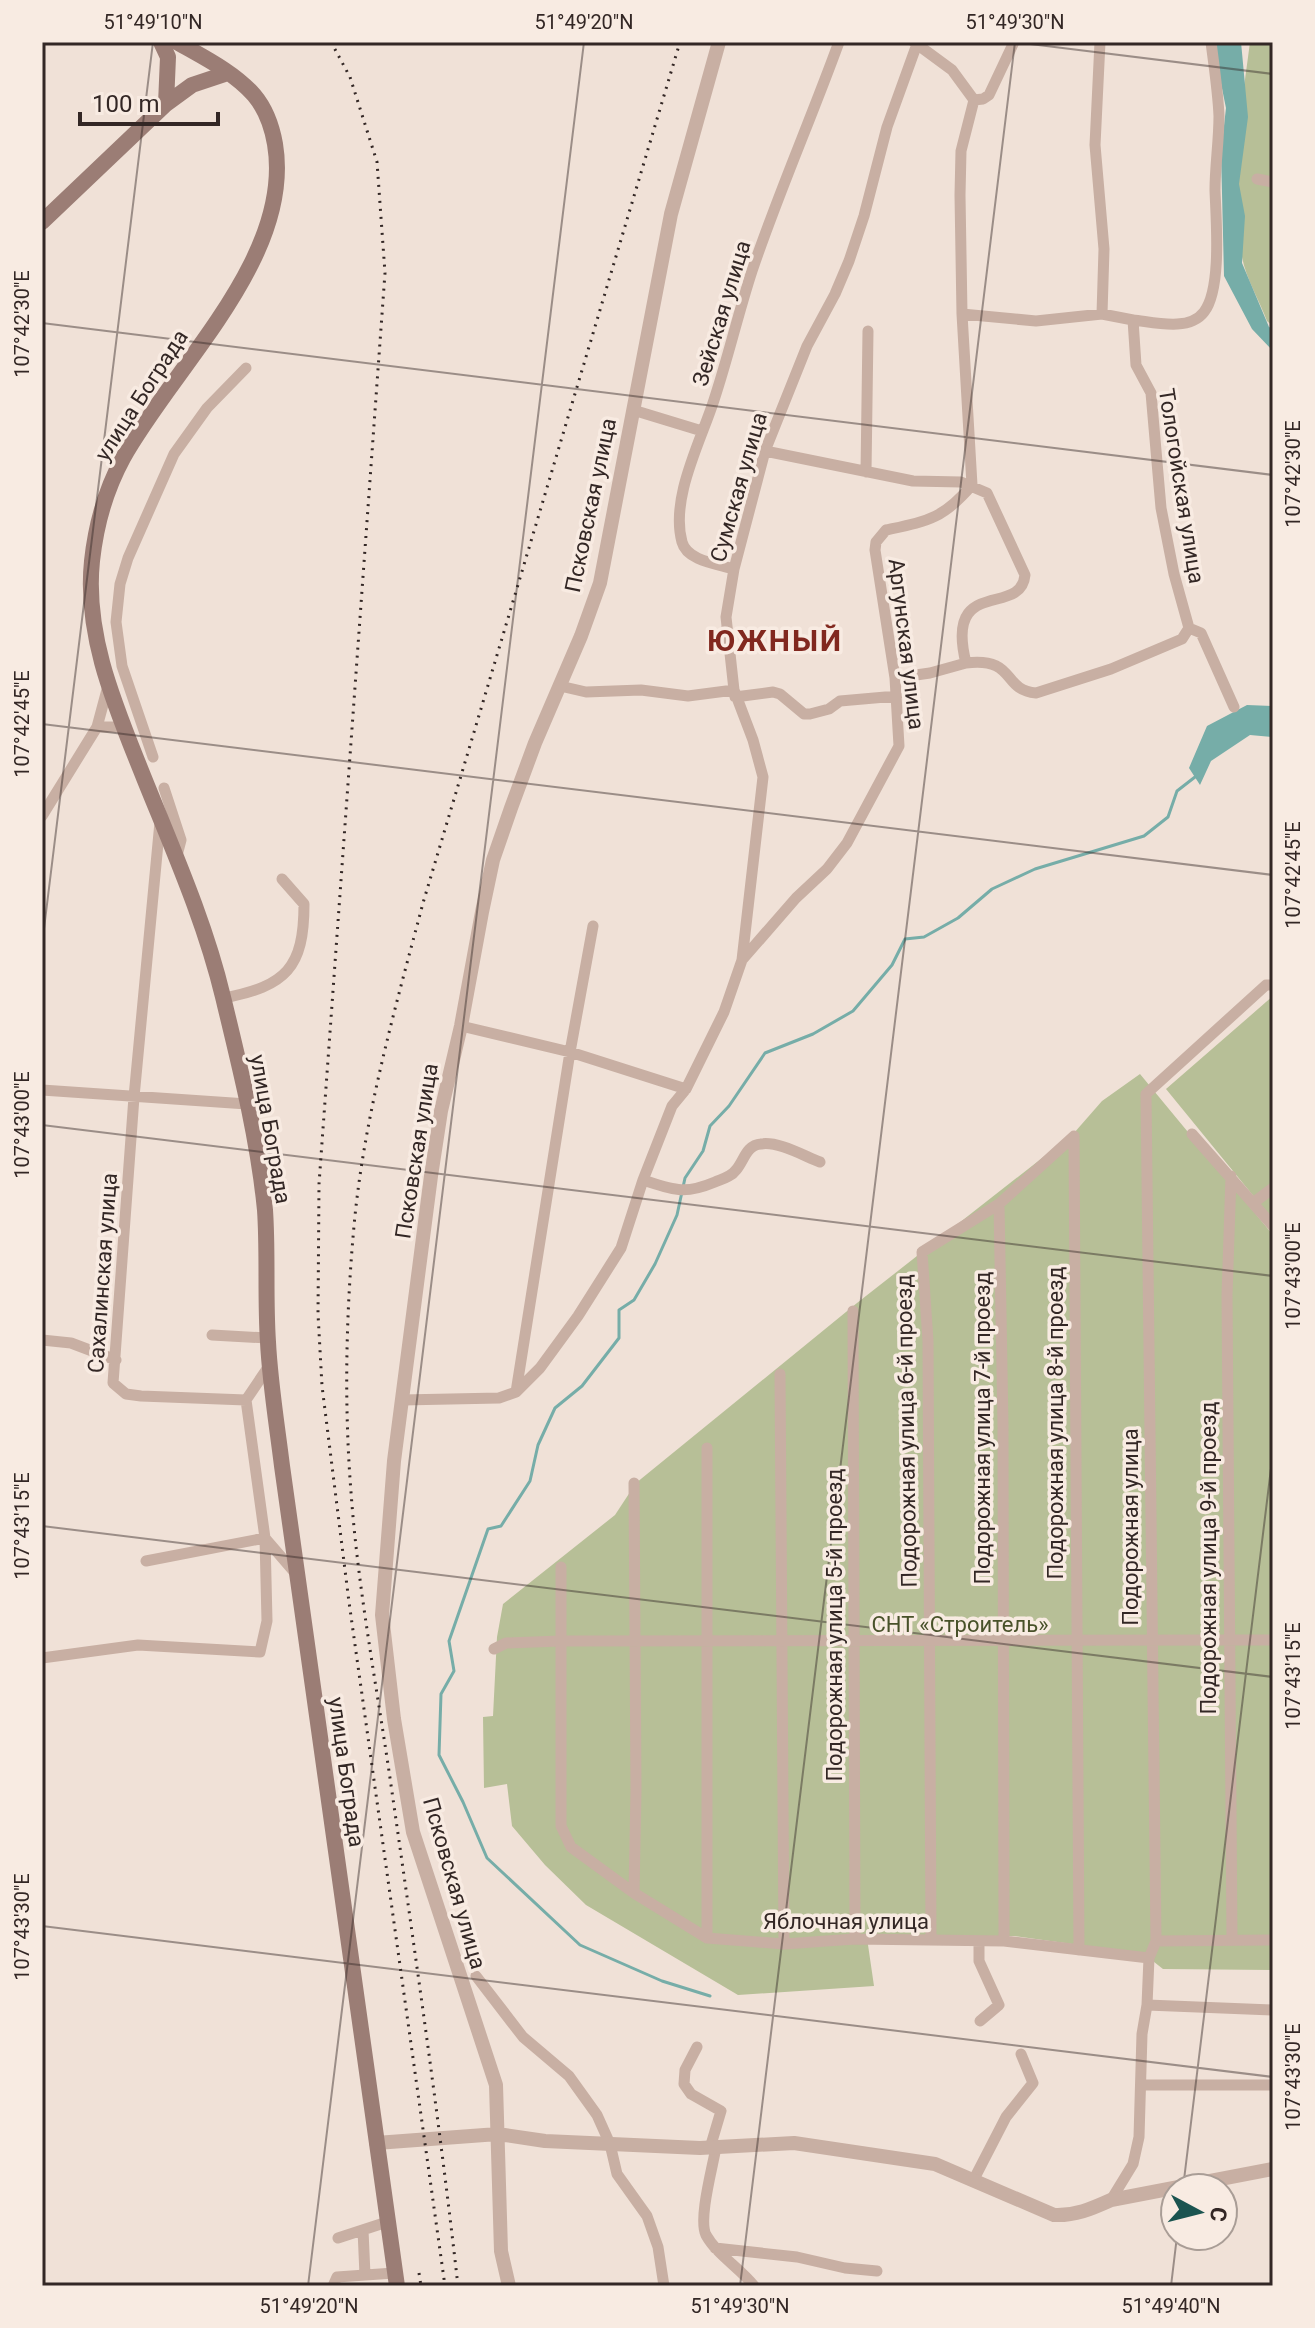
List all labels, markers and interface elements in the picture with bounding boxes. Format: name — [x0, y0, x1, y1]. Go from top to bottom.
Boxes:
text: 51°49'10"N — [103, 10, 203, 34]
text: 51°49'20"N — [534, 10, 634, 34]
text: 51°49'30"N — [965, 10, 1065, 34]
scale bar — [80, 76, 218, 126]
text: 100 m — [92, 90, 159, 118]
street label: Зейская улица — [687, 237, 755, 389]
text: 107°42'30"E — [10, 270, 34, 378]
street label: улица Бограда — [90, 325, 193, 465]
street label: Тологойская улица — [1154, 387, 1209, 585]
street label: Сумская улица — [705, 410, 772, 565]
street label: Псковская улица — [560, 416, 621, 594]
text: 107°42'30"E — [1281, 420, 1305, 528]
street label: Аргунская улица — [884, 557, 929, 731]
district label: ЮЖНЫЙ — [707, 623, 843, 658]
text: 107°42'45"E — [10, 670, 34, 778]
text: 107°42'45"E — [1281, 821, 1305, 929]
street label: улица Бограда — [245, 1053, 296, 1206]
street label: Псковская улица — [390, 1062, 443, 1241]
text: 107°43'00"E — [10, 1071, 34, 1179]
street label: Сахалинская улица — [83, 1172, 122, 1374]
text: 107°43'00"E — [1281, 1222, 1305, 1330]
street label: Подорожная улица 8-й проезд — [1043, 1266, 1068, 1580]
street label: Подорожная улица 7-й проезд — [970, 1271, 995, 1585]
street label: Подорожная улица 6-й проезд — [891, 1274, 922, 1588]
street label: Подорожная улица 9-й проезд — [1196, 1401, 1221, 1715]
street label: Подорожная улица — [1118, 1428, 1143, 1626]
street label: Подорожная улица 5-й проезд — [822, 1468, 847, 1782]
text: 107°43'15"E — [10, 1472, 34, 1580]
park label: СНТ «Строитель» — [871, 1612, 1049, 1637]
text: 107°43'15"E — [1281, 1622, 1305, 1730]
street label: улица Бограда — [324, 1696, 369, 1849]
street label: Псковская улица — [418, 1794, 491, 1972]
text: 107°43'30"E — [10, 1873, 34, 1981]
street label: Яблочная улица — [763, 1909, 929, 1934]
text: 107°43'30"E — [1281, 2023, 1305, 2131]
north arrow — [1159, 2172, 1239, 2252]
text: С — [1205, 2206, 1232, 2223]
text: 51°49'20"N — [259, 2294, 359, 2318]
text: 51°49'30"N — [690, 2294, 790, 2318]
text: 51°49'40"N — [1121, 2294, 1221, 2318]

